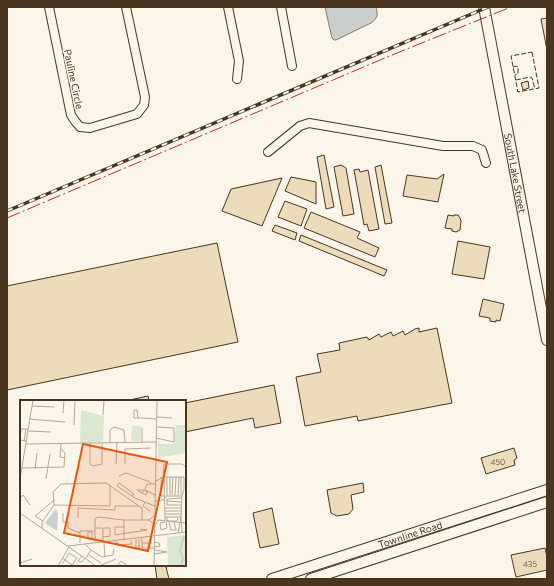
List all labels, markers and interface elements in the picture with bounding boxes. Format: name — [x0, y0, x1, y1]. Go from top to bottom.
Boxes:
street label: Pauline Circle — [62, 48, 86, 110]
street label: South Lake Street — [502, 132, 529, 214]
inset map — [20, 400, 186, 566]
house number: 450 — [491, 457, 505, 467]
street label: Townline Road — [376, 518, 444, 550]
house number: 435 — [523, 559, 537, 569]

